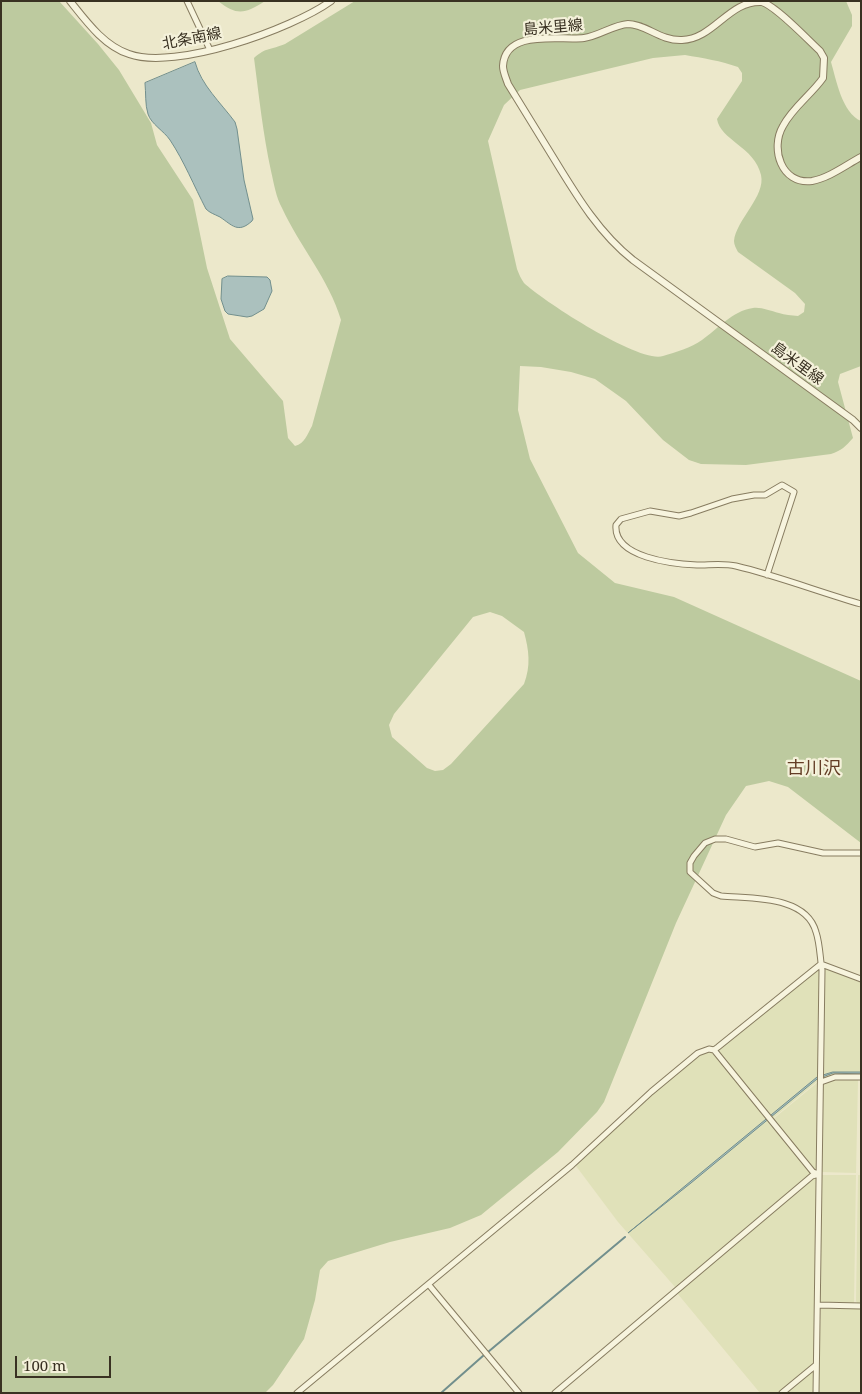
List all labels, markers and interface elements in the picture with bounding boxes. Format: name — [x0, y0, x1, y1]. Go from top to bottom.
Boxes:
street label: 島米里線 — [522, 16, 584, 40]
street label: 北条南線 — [161, 24, 223, 54]
street label: 島米里線 — [767, 339, 827, 389]
district label: 古川沢 — [787, 758, 841, 780]
scale bar — [18, 1346, 114, 1378]
text: 100 m — [23, 1355, 66, 1375]

